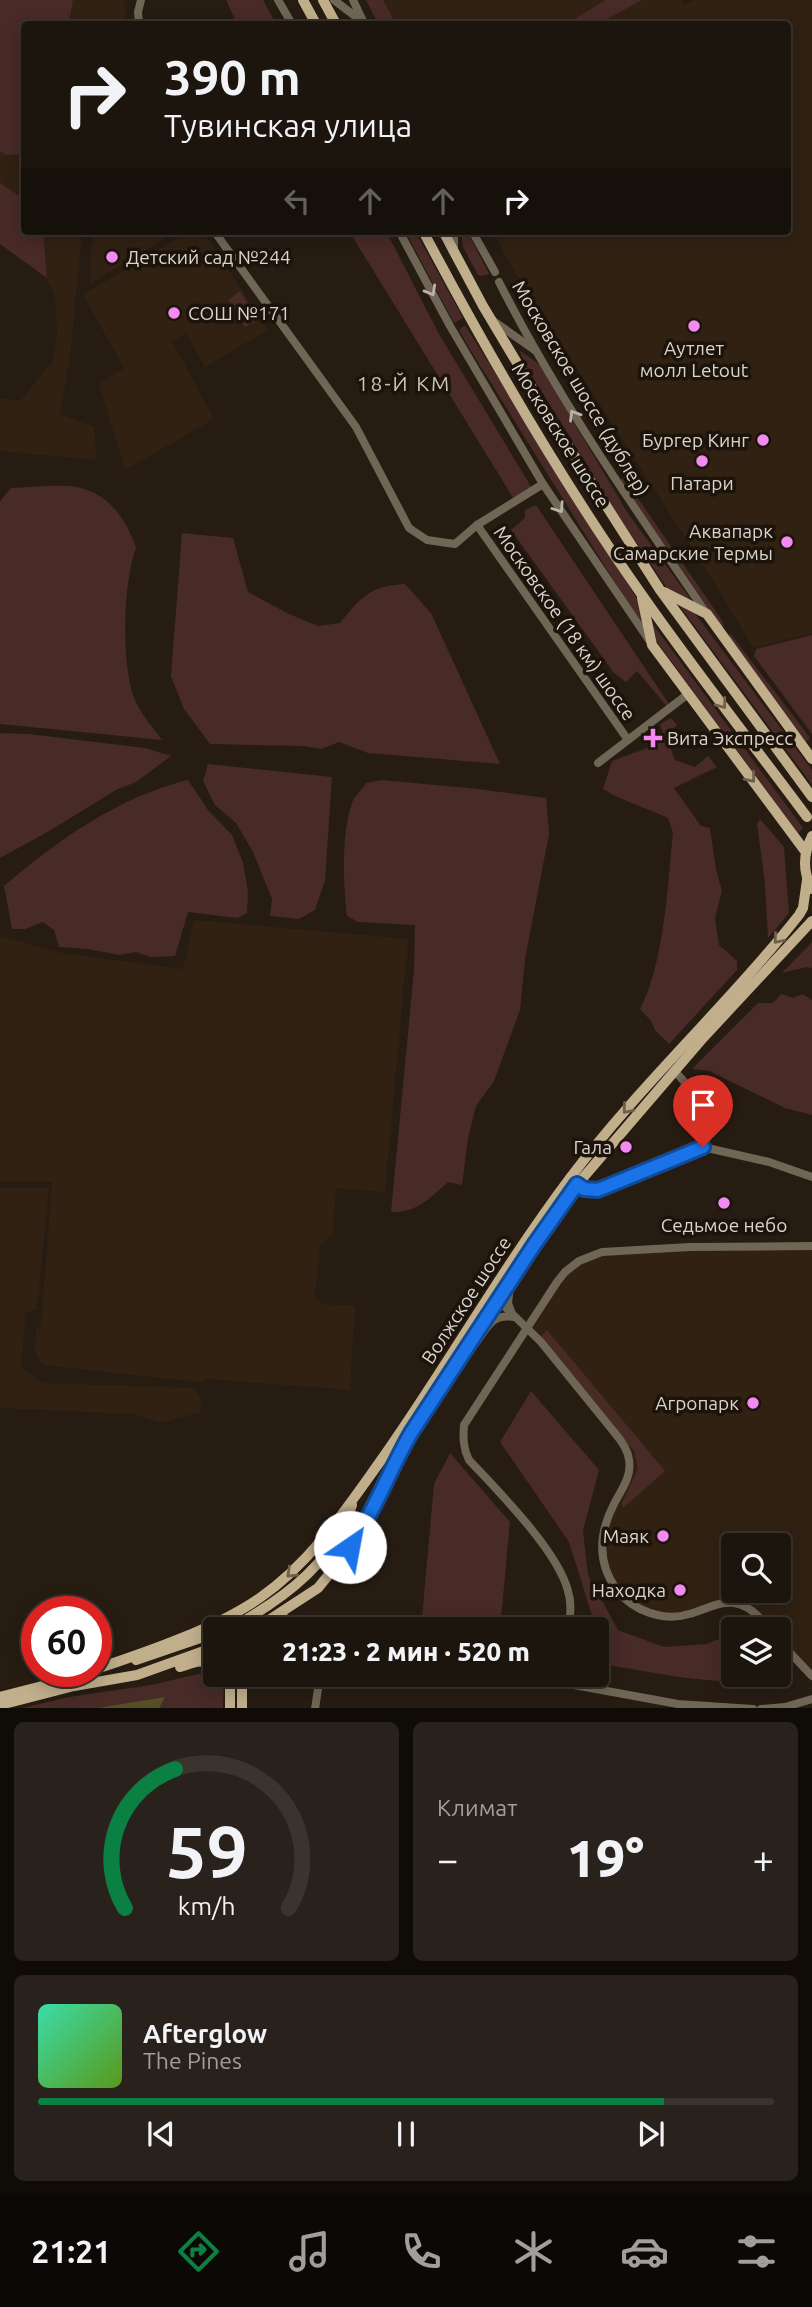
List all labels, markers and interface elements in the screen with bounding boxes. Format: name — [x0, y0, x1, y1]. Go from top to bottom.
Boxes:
icon: right — [49, 49, 140, 140]
text: 390 m — [164, 49, 301, 104]
text: Тувинская улица — [164, 107, 412, 143]
icon: left — [278, 182, 316, 220]
icon: ahead — [351, 182, 389, 220]
icon: ahead — [424, 182, 462, 220]
icon: right — [497, 182, 535, 220]
place label: Детский сад №244 — [126, 246, 291, 268]
marker: Детский сад №244 — [104, 249, 120, 265]
street label: Московское шоссе (дублер) — [508, 276, 654, 500]
one-way arrow — [423, 284, 437, 296]
place label: СОШ №171 — [188, 302, 290, 324]
marker: СОШ №171 — [166, 305, 182, 321]
marker: Аутлет молл Letout — [686, 318, 702, 334]
place label: Аутлет молл Letout — [640, 337, 749, 381]
street label: Московское шоссе — [507, 358, 615, 512]
district label: 18-Й КМ — [357, 371, 451, 395]
one-way arrow — [569, 409, 582, 422]
place label: Бургер Кинг — [642, 429, 749, 451]
marker: Бургер Кинг — [755, 432, 771, 448]
marker: Патари — [694, 453, 710, 469]
place label: Патари — [670, 472, 734, 494]
one-way arrow — [551, 500, 563, 513]
place label: Аквапарк Самарские Термы — [613, 520, 773, 564]
street label: Московское (18 км) шоссе — [489, 522, 641, 724]
marker: Аквапарк Самарские Термы — [779, 534, 795, 550]
one-way arrow — [714, 696, 727, 709]
place label: Вита Экспресс — [667, 727, 793, 749]
marker: Вита Экспресс — [645, 730, 661, 746]
one-way arrow — [743, 770, 755, 783]
one-way arrow — [774, 931, 786, 944]
pin — [673, 1075, 733, 1147]
icon: arrive — [684, 1086, 722, 1124]
one-way arrow — [623, 1101, 635, 1114]
place label: Гала — [574, 1136, 612, 1158]
marker: Гала — [618, 1139, 634, 1155]
marker: Седьмое небо — [716, 1195, 732, 1211]
place label: Седьмое небо — [661, 1214, 787, 1236]
street label: Волжское шоссе — [417, 1232, 515, 1368]
place label: Агропарк — [655, 1392, 739, 1414]
marker: Агропарк — [745, 1395, 761, 1411]
position arrow — [313, 1510, 387, 1584]
place label: Маяк — [603, 1525, 649, 1547]
marker: Маяк — [655, 1528, 671, 1544]
map controls — [721, 1533, 791, 1687]
button: search — [721, 1533, 791, 1603]
one-way arrow — [286, 1564, 299, 1577]
place label: Находка — [592, 1579, 666, 1601]
marker: Находка — [672, 1582, 688, 1598]
speed limit sign: 60 — [21, 1596, 112, 1687]
button: layers — [721, 1617, 791, 1687]
text: 21:23 · 2 мин · 520 m — [282, 1637, 530, 1666]
text: Климат — [437, 1795, 517, 1820]
text: 59 — [165, 1810, 248, 1892]
text: 19° — [567, 1829, 644, 1887]
text: − — [437, 1838, 458, 1880]
text: + — [753, 1838, 774, 1880]
text: km/h — [178, 1891, 235, 1919]
text: Afterglow — [143, 2019, 267, 2048]
text: The Pines — [143, 2048, 242, 2073]
icon: previous — [142, 2115, 180, 2153]
icon: pause — [387, 2115, 425, 2153]
icon: next — [632, 2115, 670, 2153]
icon: directions — [174, 2227, 223, 2276]
icon: music — [285, 2227, 334, 2276]
icon: phone — [397, 2227, 446, 2276]
icon: climate — [509, 2227, 558, 2276]
icon: car — [620, 2227, 669, 2276]
icon: filters — [732, 2227, 781, 2276]
text: 21:21 — [31, 2233, 111, 2269]

